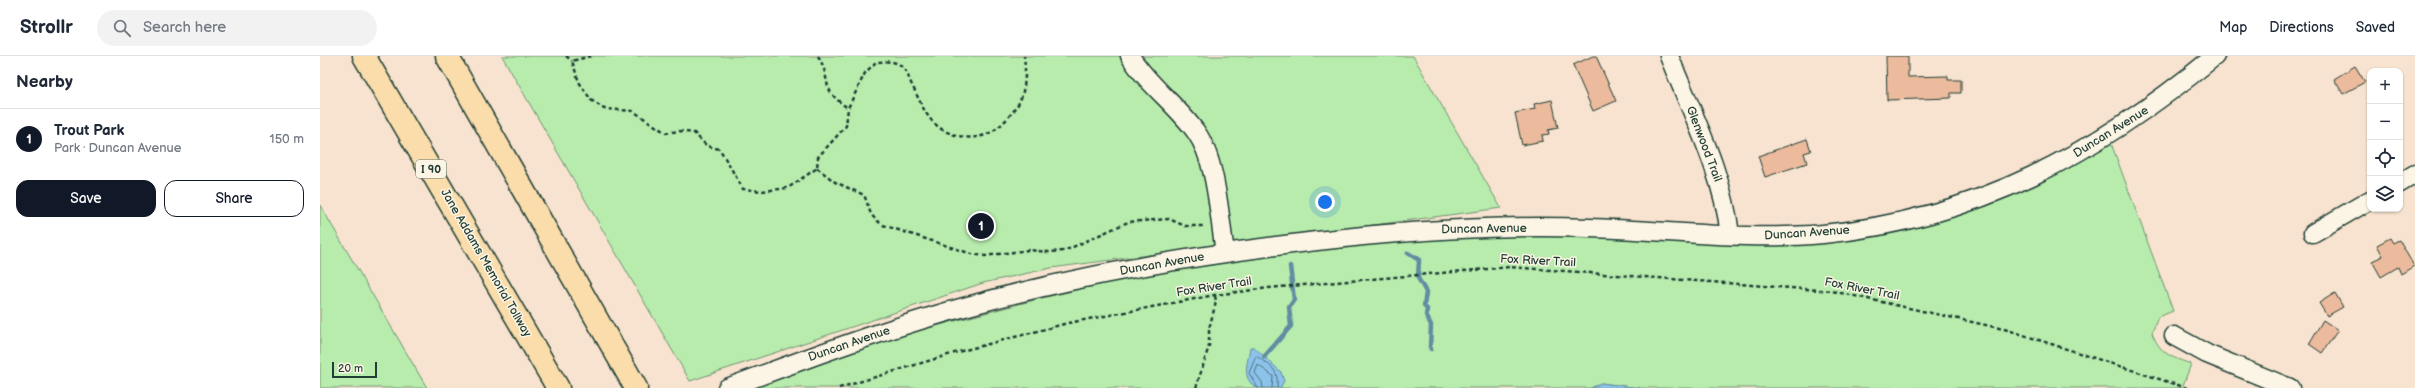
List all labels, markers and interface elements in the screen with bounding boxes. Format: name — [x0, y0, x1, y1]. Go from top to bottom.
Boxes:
search box — [97, 10, 377, 46]
text: Strollr — [20, 16, 73, 39]
icon: search — [111, 17, 133, 39]
text: Search here — [143, 18, 226, 37]
text: Map — [2219, 19, 2247, 36]
text: Directions — [2269, 19, 2334, 36]
text: Saved — [2356, 19, 2395, 36]
map controls — [2367, 68, 2403, 212]
button: + — [2367, 68, 2403, 104]
text: Nearby — [16, 72, 73, 92]
street label: Duncan Avenue — [2071, 103, 2151, 161]
street label: Glenwood Trail — [1683, 104, 1725, 184]
button: − — [2367, 104, 2403, 140]
text: Trout Park — [54, 121, 124, 140]
text: 1 — [26, 131, 32, 147]
text: 150 m — [270, 131, 304, 147]
text: Park · Duncan Avenue — [54, 140, 181, 156]
button: locate — [2367, 140, 2403, 176]
road number: I 90 — [416, 160, 446, 178]
button: layers — [2367, 176, 2403, 212]
button: Save — [16, 180, 156, 217]
button: Share — [164, 180, 304, 217]
street label: Jane Addams Memorial Tollway — [437, 186, 535, 340]
your location — [1315, 192, 1335, 212]
pin: 1 — [968, 211, 994, 241]
street label: Duncan Avenue — [1441, 221, 1527, 237]
street label: Duncan Avenue — [1764, 223, 1850, 243]
street label: Duncan Avenue — [1119, 249, 1205, 279]
street label: Fox River Trail — [1500, 252, 1576, 270]
street label: Fox River Trail — [1175, 274, 1253, 300]
street label: Fox River Trail — [1823, 274, 1901, 304]
street label: Duncan Avenue — [806, 323, 892, 365]
scale bar — [332, 360, 377, 379]
text: 20 m — [338, 362, 363, 375]

